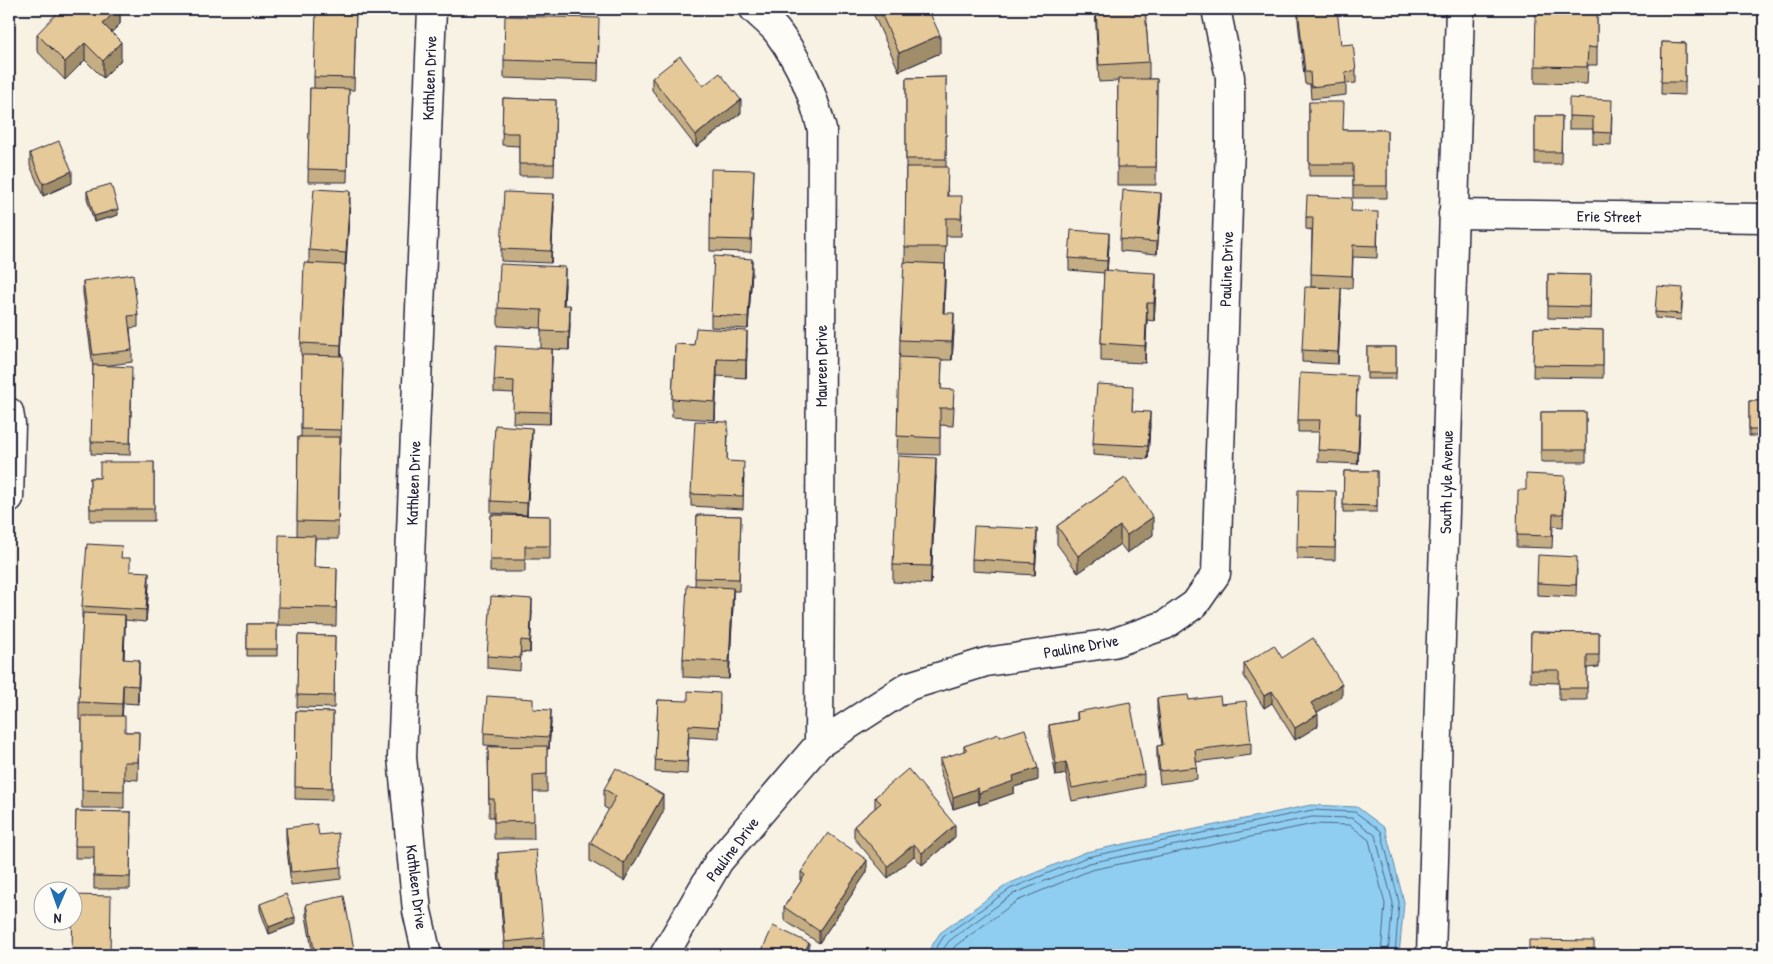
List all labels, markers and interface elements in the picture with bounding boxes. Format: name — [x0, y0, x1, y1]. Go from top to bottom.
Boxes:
street label: Kathleen Drive — [417, 35, 441, 121]
street label: Erie Street — [1577, 204, 1642, 228]
street label: Pauline Drive — [1214, 230, 1238, 307]
street label: Maureen Drive — [810, 324, 832, 407]
street label: South Lyle Avenue — [1434, 429, 1458, 534]
street label: Kathleen Drive — [401, 440, 425, 526]
street label: Pauline Drive — [1042, 628, 1121, 663]
street label: Pauline Drive — [700, 812, 764, 886]
street label: Kathleen Drive — [401, 844, 433, 931]
north arrow — [32, 882, 82, 932]
text: N — [53, 910, 62, 929]

